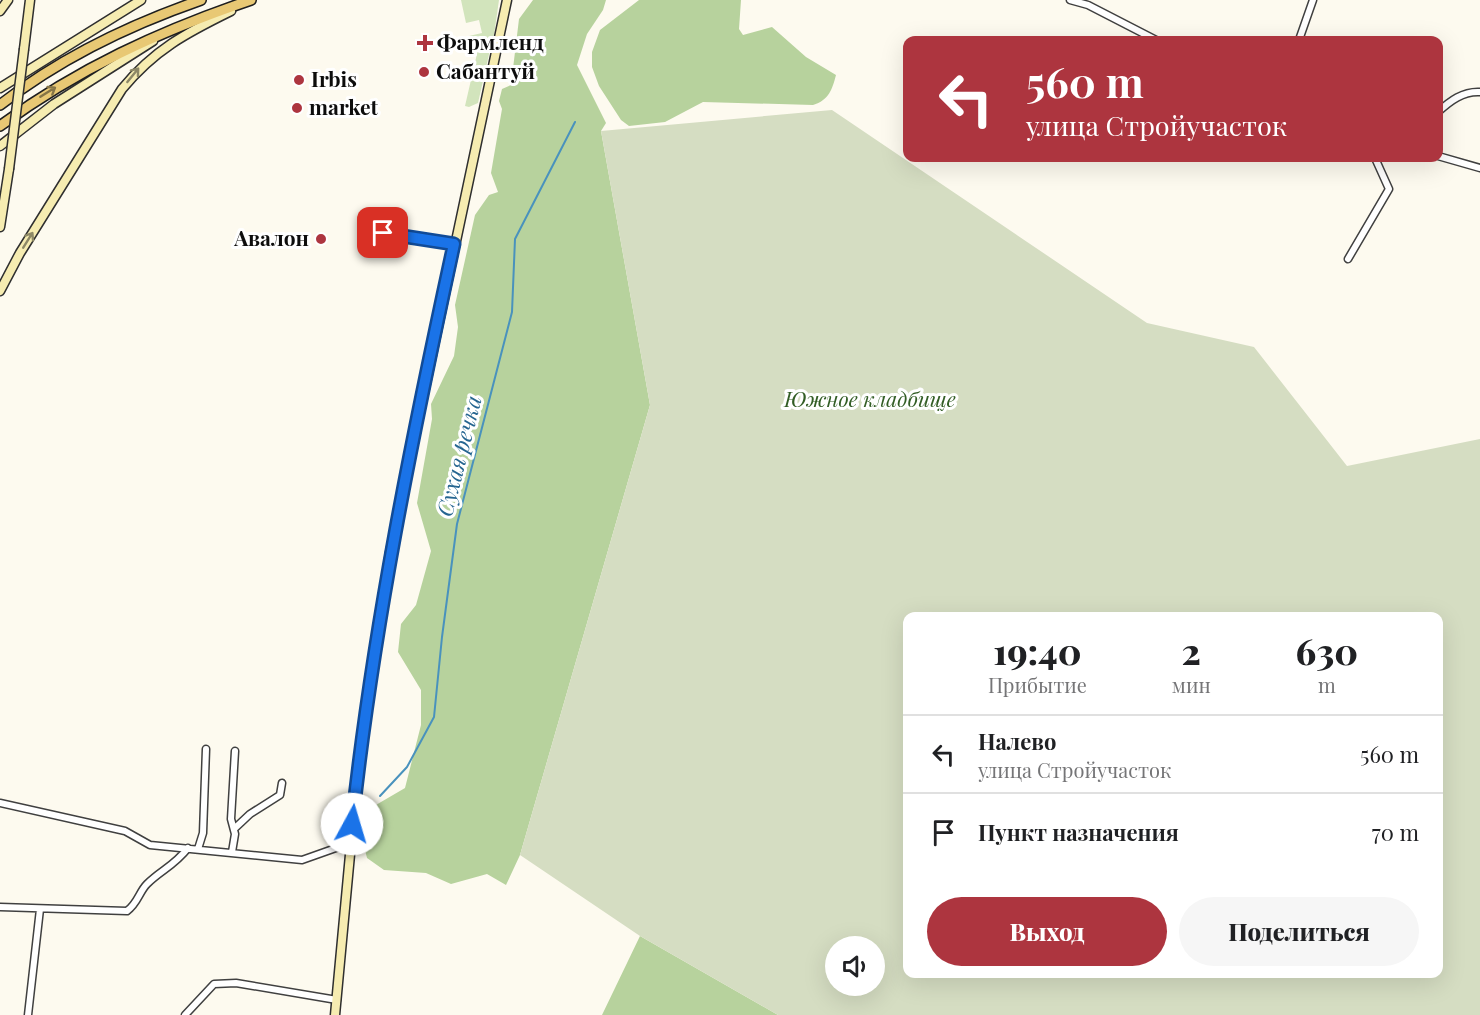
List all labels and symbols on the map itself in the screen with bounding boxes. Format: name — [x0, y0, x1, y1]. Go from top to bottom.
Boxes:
place label: Фармленд — [437, 27, 544, 55]
marker: Фармленд — [418, 36, 432, 50]
place label: Сабантуй — [436, 56, 535, 84]
place label: Irbis — [311, 64, 357, 92]
marker: Сабантуй — [417, 65, 431, 79]
one-way arrow — [127, 67, 140, 83]
marker: Irbis — [292, 73, 306, 87]
one-way arrow — [39, 86, 56, 98]
place label: market — [309, 92, 379, 120]
marker: market — [290, 101, 304, 115]
pin — [357, 207, 408, 258]
place label: Авалон — [233, 223, 309, 251]
one-way arrow — [23, 232, 35, 249]
marker: Авалон — [314, 232, 328, 246]
park label: Южное кладбище — [783, 384, 956, 412]
water label: Сухая речка — [429, 392, 488, 519]
position arrow — [320, 792, 384, 856]

